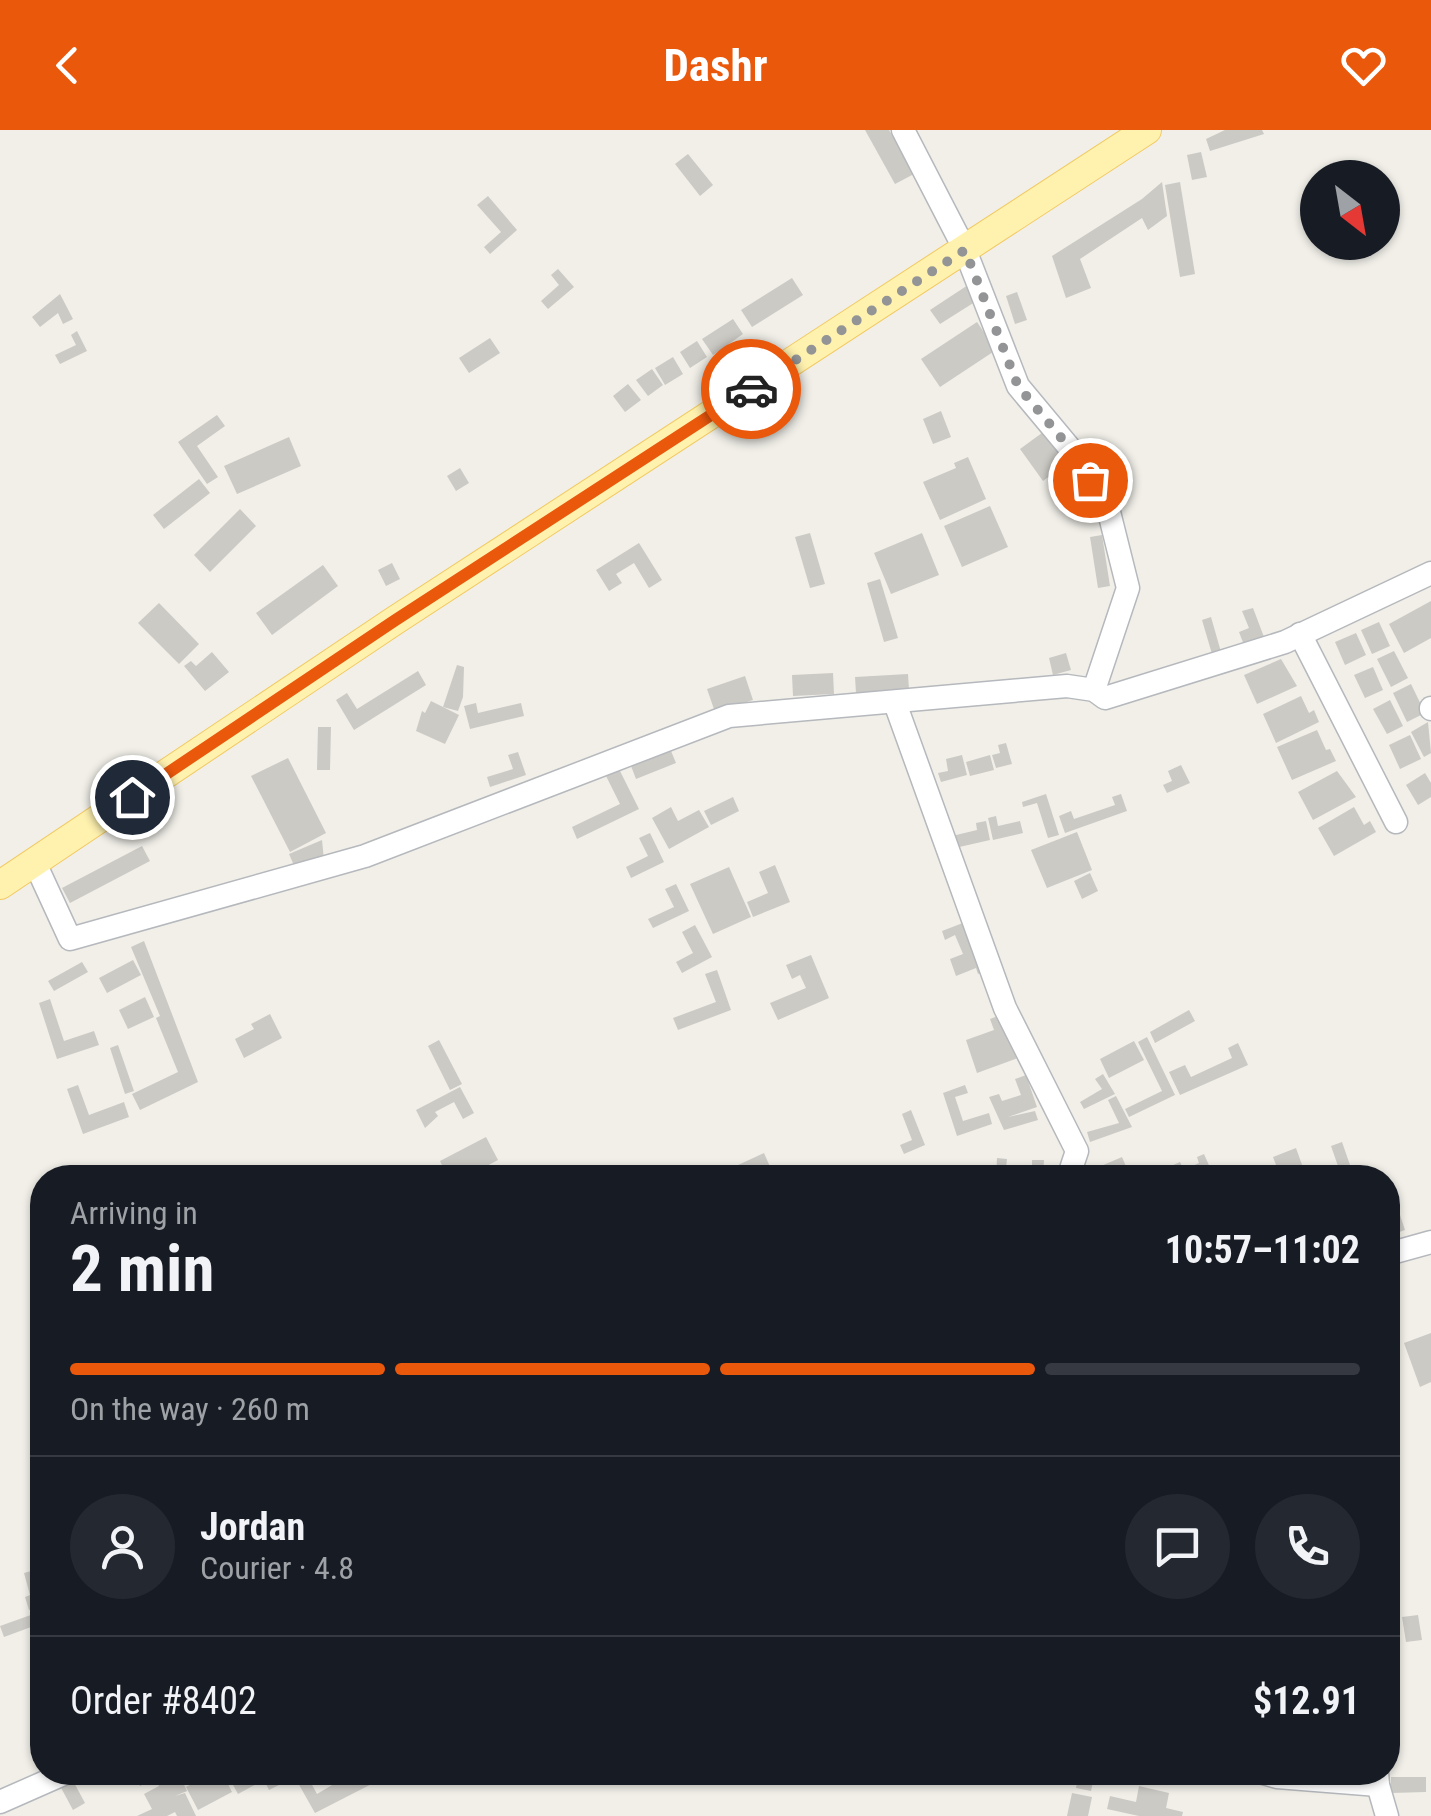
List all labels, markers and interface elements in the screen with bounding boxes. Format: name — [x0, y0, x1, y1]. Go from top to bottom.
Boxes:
icon: back — [40, 38, 95, 93]
icon: heart — [1336, 38, 1391, 93]
text: Dashr — [663, 39, 768, 92]
north arrow — [1300, 160, 1400, 260]
map controls — [1300, 160, 1400, 260]
courier — [701, 339, 801, 439]
icon: car — [724, 362, 779, 417]
pin — [1048, 438, 1133, 523]
icon: bag — [1063, 453, 1118, 508]
pin — [90, 755, 175, 840]
icon: home — [105, 770, 160, 825]
text: Arriving in — [70, 1194, 198, 1232]
text: 10:57–11:02 — [1165, 1228, 1360, 1272]
text: 2 min — [70, 1231, 214, 1307]
text: On the way · 260 m — [70, 1390, 310, 1428]
button: person — [70, 1494, 175, 1599]
button: chat — [1125, 1494, 1230, 1599]
button: phone — [1255, 1494, 1360, 1599]
text: Jordan — [200, 1505, 305, 1549]
text: Courier · 4.8 — [200, 1549, 354, 1587]
text: Order #8402 — [70, 1679, 257, 1723]
text: $12.91 — [1253, 1679, 1360, 1723]

